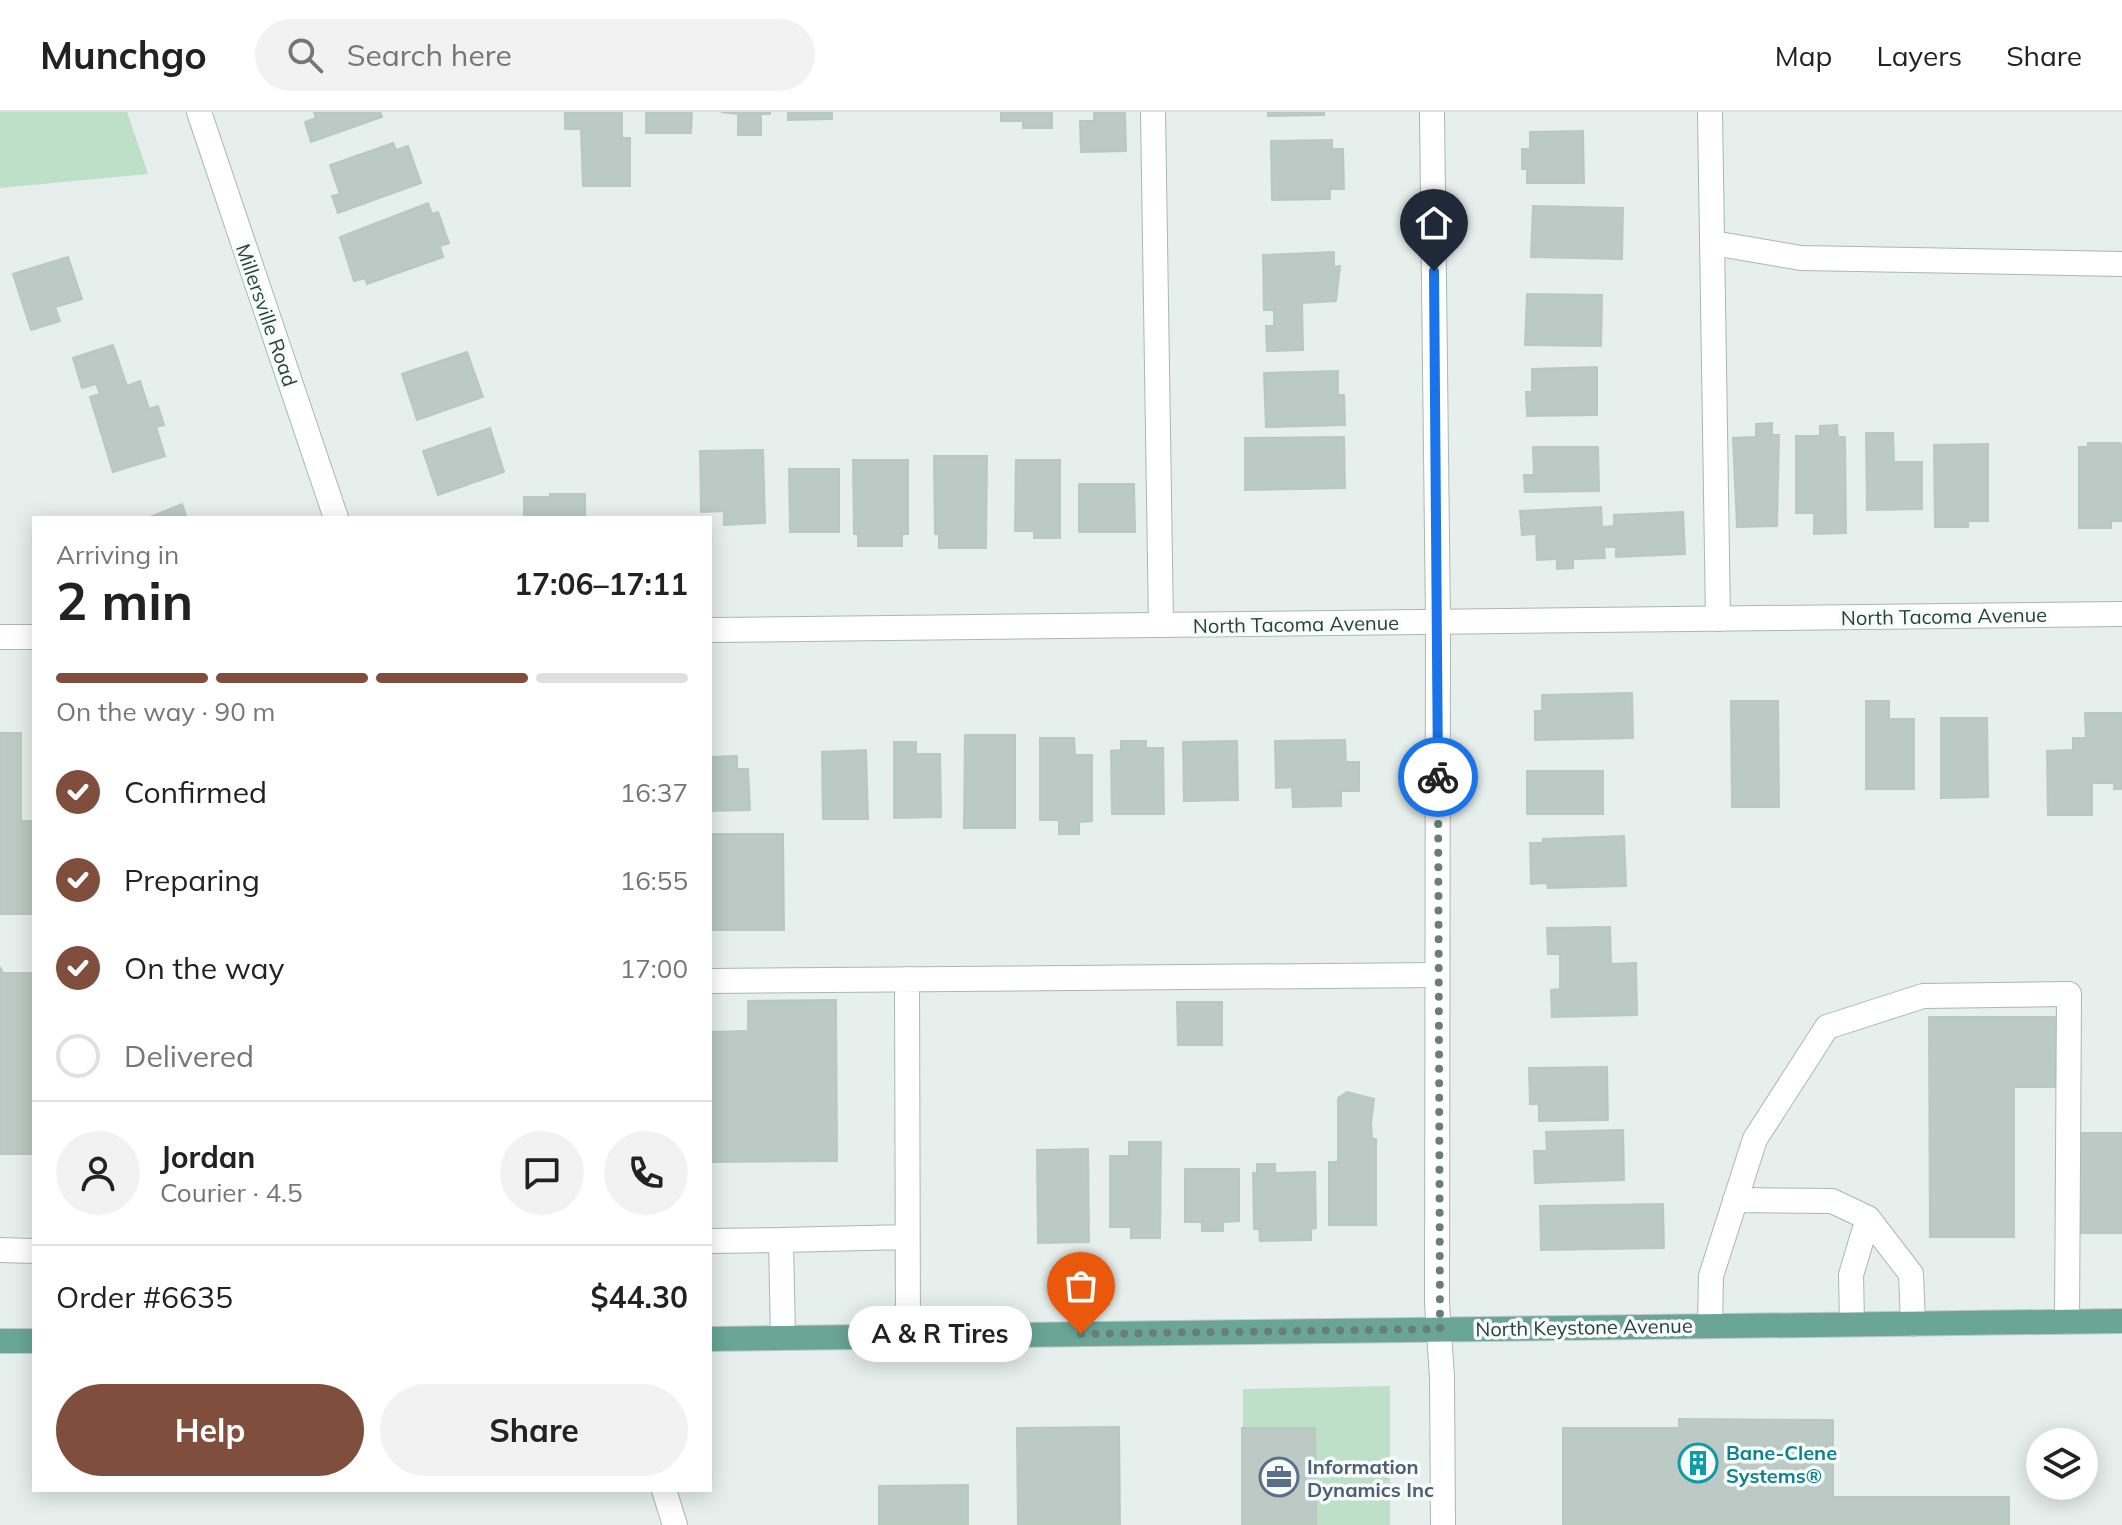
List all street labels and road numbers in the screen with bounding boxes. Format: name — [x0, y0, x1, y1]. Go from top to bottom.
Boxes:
street label: Millersville Road — [231, 240, 303, 390]
street label: North Tacoma Avenue — [1841, 602, 2047, 630]
street label: North Tacoma Avenue — [1193, 610, 1399, 638]
street label: North Keystone Avenue — [1475, 1313, 1693, 1341]

